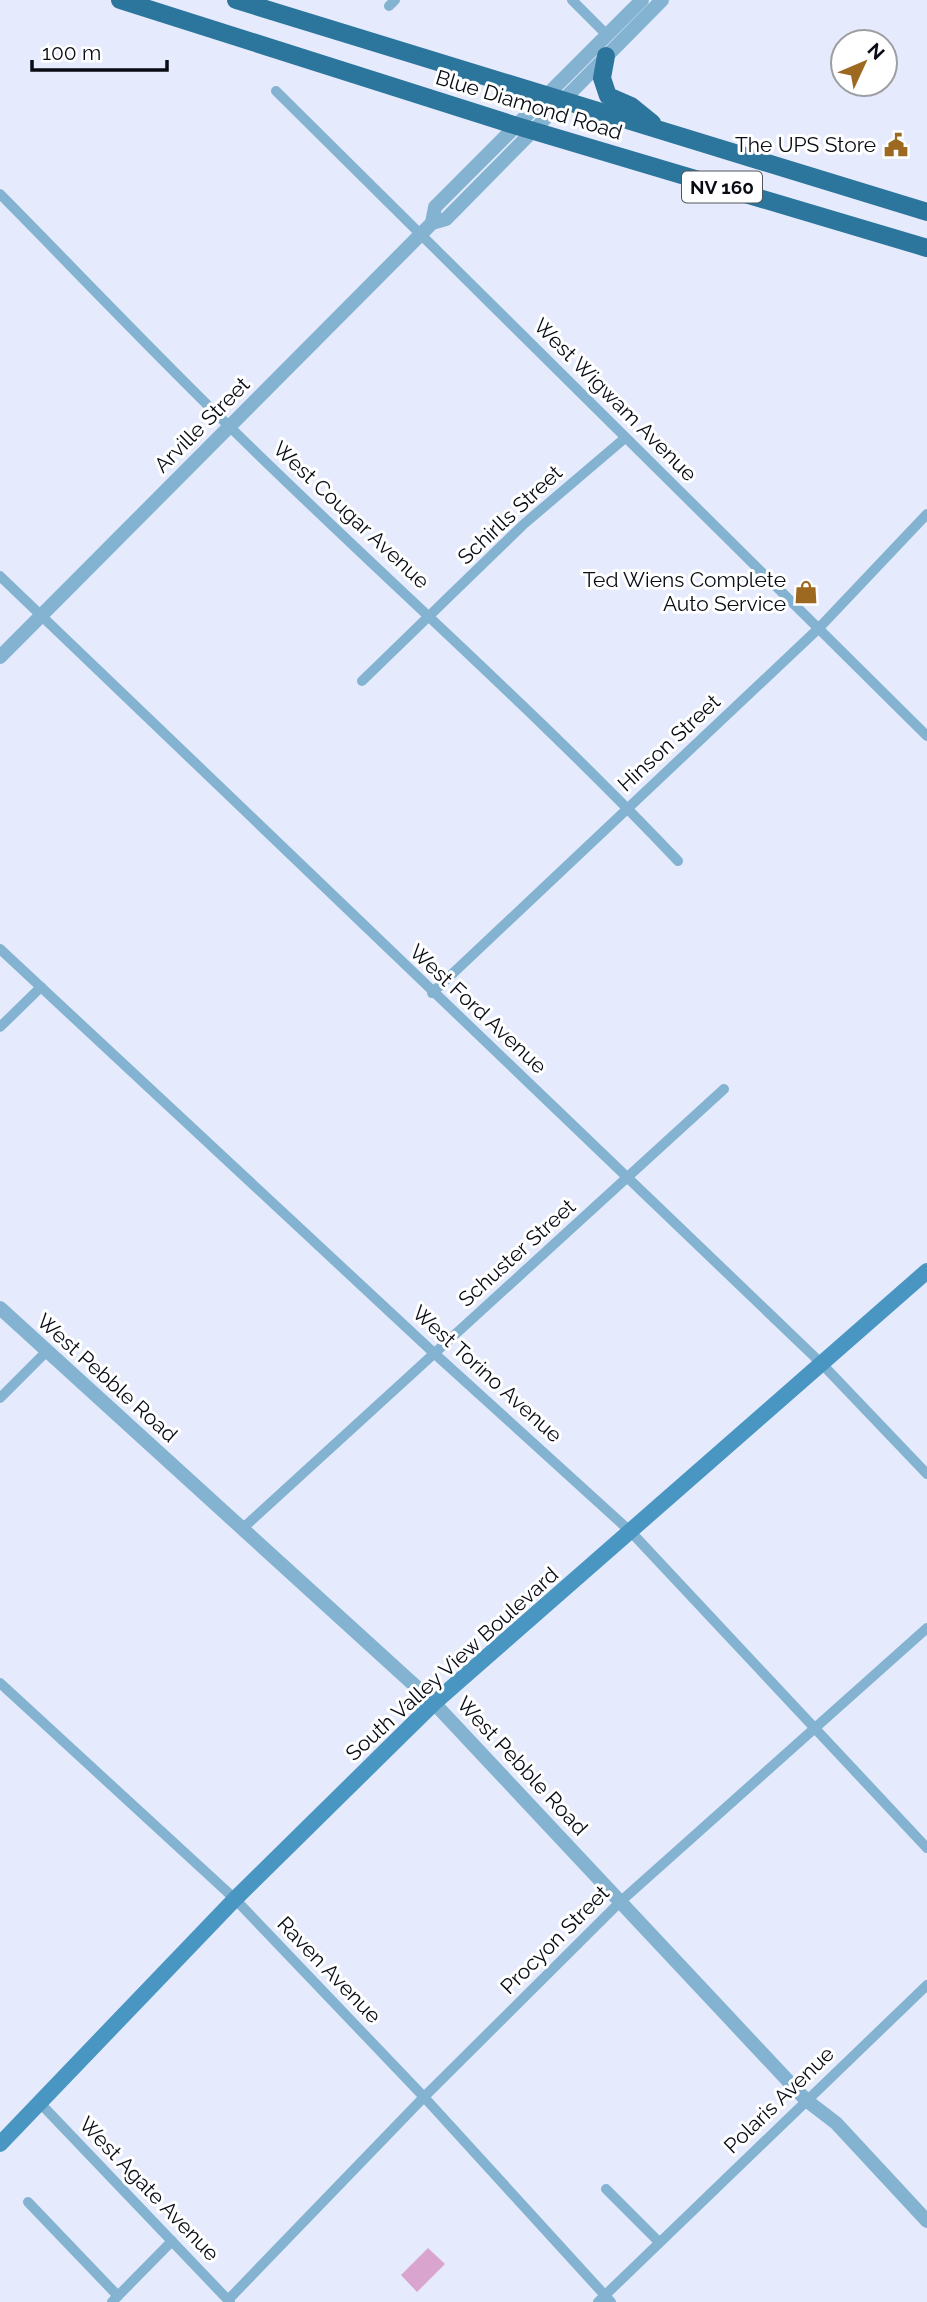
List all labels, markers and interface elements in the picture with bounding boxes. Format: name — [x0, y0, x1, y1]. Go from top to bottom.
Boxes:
scale bar — [32, 28, 166, 72]
north arrow — [829, 28, 899, 98]
text: N — [863, 38, 889, 64]
text: 100 m — [42, 40, 101, 65]
street label: Blue Diamond Road — [433, 64, 625, 145]
public building icon: The UPS Store — [882, 131, 910, 159]
place label: The UPS Store — [735, 132, 876, 157]
road number: NV 160 — [682, 172, 762, 202]
street label: West Wigwam Avenue — [529, 313, 702, 486]
street label: Arville Street — [149, 372, 255, 478]
street label: West Cougar Avenue — [268, 436, 435, 594]
street label: Schirlls Street — [452, 460, 567, 569]
place label: Ted Wiens Complete Auto Service — [583, 567, 786, 616]
shop icon: Ted Wiens Complete Auto Service — [792, 578, 820, 606]
street label: Hinson Street — [612, 689, 725, 796]
street label: West Ford Avenue — [405, 939, 552, 1079]
street label: Schuster Street — [453, 1194, 580, 1312]
street label: West Torino Avenue — [407, 1300, 567, 1447]
street label: West Pebble Road — [32, 1308, 183, 1447]
street label: South Valley View Boulevard — [340, 1562, 563, 1766]
street label: West Pebble Road — [452, 1691, 593, 1840]
street label: Procyon Street — [495, 1880, 614, 1999]
street label: Raven Avenue — [272, 1911, 386, 2028]
street label: Polaris Avenue — [719, 2041, 839, 2158]
street label: West Agate Avenue — [74, 2111, 225, 2266]

